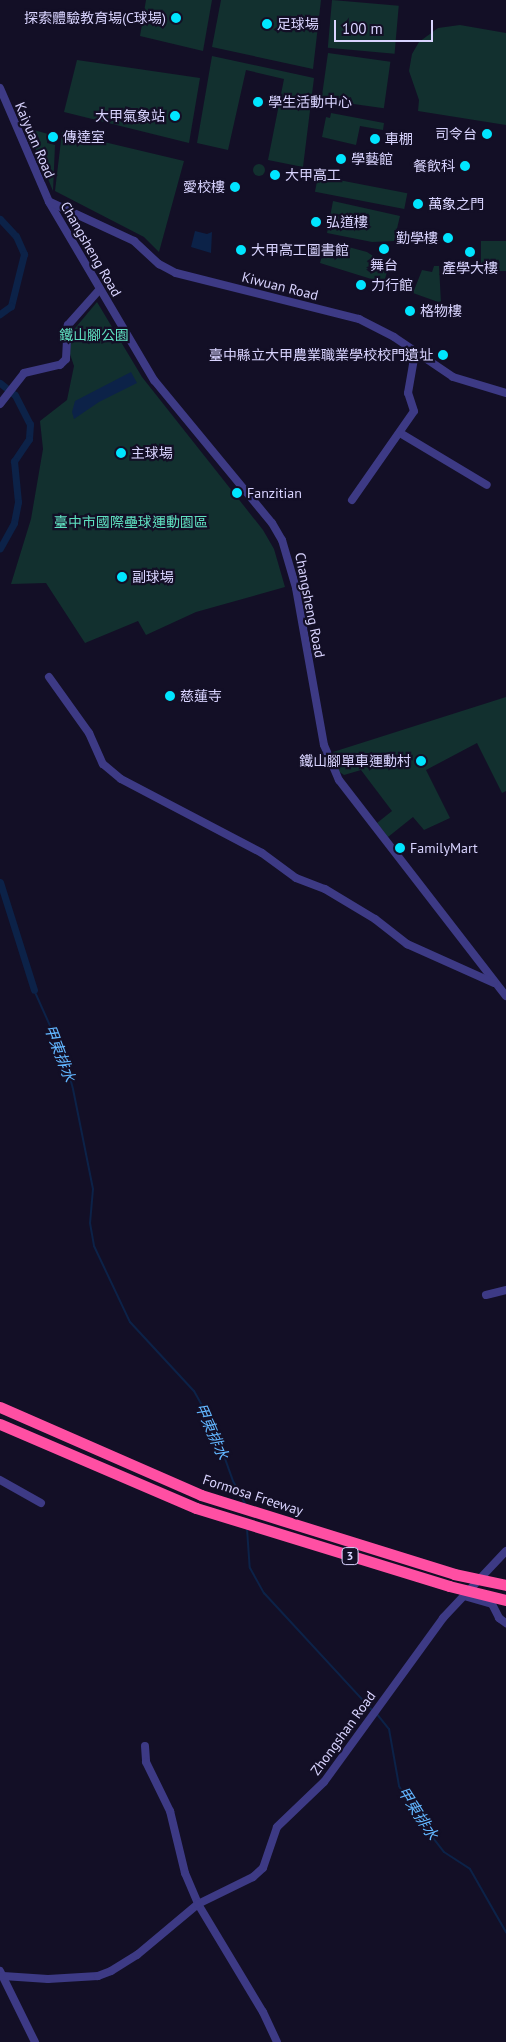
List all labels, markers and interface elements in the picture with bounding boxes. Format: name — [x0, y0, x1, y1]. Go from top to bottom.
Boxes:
place label: 探索體驗教育場(C球場) — [24, 10, 166, 26]
scale bar — [336, 10, 435, 42]
marker: 探索體驗教育場(C球場) — [170, 12, 182, 24]
place label: 足球場 — [277, 16, 319, 32]
marker: 足球場 — [261, 18, 273, 30]
text: 100 m — [342, 19, 383, 38]
place label: 學生活動中心 — [268, 94, 352, 110]
marker: 學生活動中心 — [252, 96, 264, 108]
street label: Kaiyuan Road — [11, 99, 59, 181]
place label: 大甲氣象站 — [95, 108, 165, 124]
marker: 大甲氣象站 — [169, 110, 181, 122]
place label: 司令台 — [435, 126, 477, 142]
marker: 司令台 — [481, 128, 493, 140]
place label: 傳達室 — [63, 129, 105, 145]
marker: 傳達室 — [47, 131, 59, 143]
place label: 車棚 — [385, 131, 413, 147]
marker: 車棚 — [369, 133, 381, 145]
place label: 學藝館 — [351, 151, 393, 167]
marker: 學藝館 — [335, 153, 347, 165]
place label: 餐飲科 — [413, 158, 455, 174]
marker: 餐飲科 — [459, 160, 471, 172]
place label: 大甲高工 — [285, 167, 341, 183]
marker: 大甲高工 — [269, 169, 281, 181]
place label: 愛校樓 — [183, 179, 225, 195]
marker: 愛校樓 — [229, 181, 241, 193]
place label: 萬象之門 — [428, 196, 484, 212]
street label: Changsheng Road — [57, 198, 125, 300]
marker: 萬象之門 — [412, 198, 424, 210]
place label: 弘道樓 — [326, 214, 368, 230]
marker: 弘道樓 — [310, 216, 322, 228]
place label: 勤學樓 — [396, 230, 438, 246]
marker: 勤學樓 — [442, 232, 454, 244]
place label: 大甲高工圖書館 — [251, 242, 349, 258]
marker: 舞台 — [378, 243, 390, 255]
marker: 大甲高工圖書館 — [235, 244, 247, 256]
marker: 產學大樓 — [464, 246, 476, 258]
place label: 舞台 — [370, 257, 398, 273]
place label: 產學大樓 — [442, 260, 498, 276]
street label: Kiwuan Road — [240, 268, 320, 304]
place label: 力行館 — [371, 277, 413, 293]
marker: 力行館 — [355, 279, 367, 291]
place label: 格物樓 — [420, 303, 462, 319]
marker: 格物樓 — [404, 305, 416, 317]
park label: 鐵山腳公園 — [59, 327, 129, 343]
place label: 臺中縣立大甲農業職業學校校門遺址 — [209, 347, 433, 363]
marker: 臺中縣立大甲農業職業學校校門遺址 — [437, 349, 449, 361]
place label: 主球場 — [131, 445, 173, 461]
marker: 主球場 — [115, 447, 127, 459]
place label: Fanzitian — [247, 485, 302, 501]
marker: Fanzitian — [231, 487, 243, 499]
park label: 臺中市國際壘球運動園區 — [54, 514, 208, 530]
street label: Changsheng Road — [292, 551, 328, 659]
place label: 副球場 — [132, 569, 174, 585]
marker: 副球場 — [116, 571, 128, 583]
place label: 慈蓮寺 — [180, 688, 222, 704]
marker: 慈蓮寺 — [164, 690, 176, 702]
place label: 鐵山腳單車運動村 — [299, 753, 411, 769]
marker: 鐵山腳單車運動村 — [415, 755, 427, 767]
place label: FamilyMart — [410, 840, 478, 856]
marker: FamilyMart — [394, 842, 406, 854]
water label: 甲東排水 — [41, 1022, 79, 1084]
water label: 甲東排水 — [192, 1400, 232, 1462]
street label: Formosa Freeway — [201, 1471, 305, 1519]
road number: 3 — [341, 1546, 359, 1565]
street label: Zhongshan Road — [307, 1688, 379, 1778]
water label: 甲東排水 — [394, 1783, 442, 1843]

